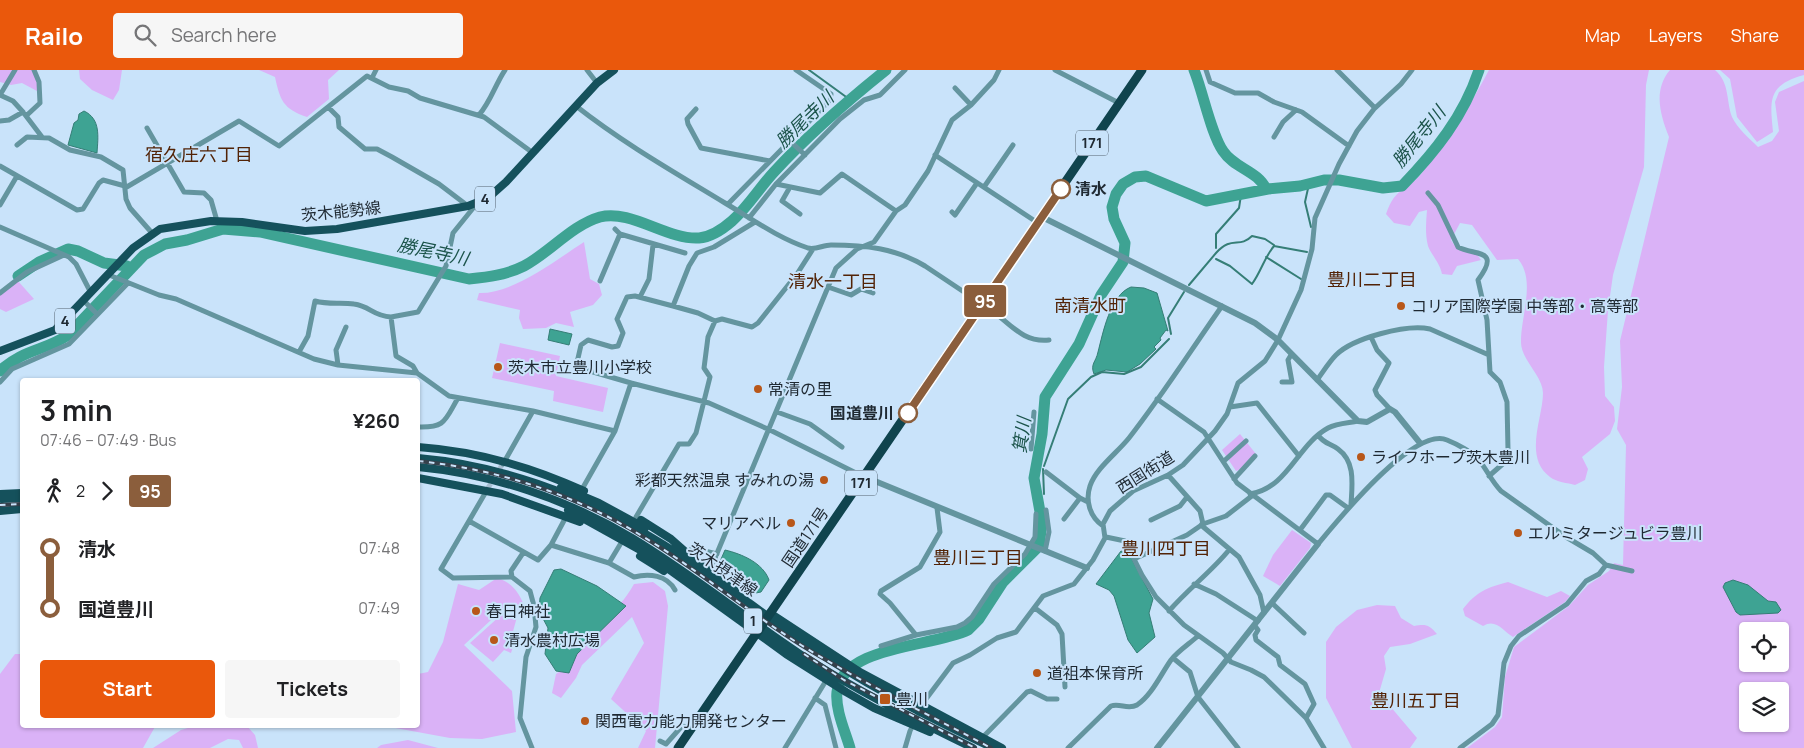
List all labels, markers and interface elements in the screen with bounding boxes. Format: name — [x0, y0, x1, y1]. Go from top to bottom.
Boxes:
search box — [113, 13, 463, 58]
text: Railo — [25, 19, 83, 52]
icon: search — [131, 21, 159, 49]
text: Search here — [171, 22, 277, 48]
text: Map — [1585, 23, 1620, 47]
text: Layers — [1648, 23, 1702, 47]
text: Share — [1730, 23, 1779, 47]
water label: 勝尾寺川 — [770, 84, 840, 153]
water label: 勝尾寺川 — [1386, 99, 1451, 172]
road number: 171 — [1076, 130, 1108, 156]
district label: 宿久庄六丁目 — [145, 142, 253, 166]
place label: 清水 — [1075, 178, 1107, 200]
marker: 清水 — [1051, 179, 1071, 199]
road number: 4 — [475, 186, 495, 212]
street label: 茨木能勢線 — [300, 196, 382, 226]
water label: 勝尾寺川 — [395, 232, 473, 271]
district label: 豊川二丁目 — [1327, 267, 1417, 291]
district label: 清水一丁目 — [788, 269, 878, 293]
line badge: 95 — [962, 285, 1008, 317]
text: 95 — [974, 289, 996, 313]
district label: 南清水町 — [1054, 293, 1126, 317]
place label: コリア国際学園 中等部・高等部 — [1411, 295, 1638, 317]
marker: コリア国際学園 中等部・高等部 — [1395, 300, 1407, 312]
road number: 4 — [55, 308, 75, 334]
place label: 茨木市立豊川小学校 — [508, 356, 652, 378]
marker: 茨木市立豊川小学校 — [492, 361, 504, 373]
place label: 常清の里 — [768, 378, 832, 400]
marker: 常清の里 — [752, 383, 764, 395]
text: 3 min — [40, 391, 112, 429]
place label: 国道豊川 — [830, 402, 894, 424]
marker: 国道豊川 — [898, 403, 918, 423]
text: ¥260 — [353, 408, 400, 434]
water label: 箕川 — [1007, 413, 1036, 454]
text: 07:46 – 07:49 · Bus — [40, 429, 177, 451]
street label: 西国街道 — [1112, 446, 1178, 498]
place label: ライフホープ茨木豊川 — [1371, 446, 1530, 468]
marker: ライフホープ茨木豊川 — [1355, 451, 1367, 463]
place label: 彩都天然温泉 すみれの湯 — [635, 469, 814, 491]
road number: 171 — [845, 470, 877, 496]
marker: 彩都天然温泉 すみれの湯 — [818, 474, 830, 486]
icon: walk — [40, 477, 68, 505]
icon: forward — [93, 477, 121, 505]
text: 95 — [139, 479, 161, 503]
text: 2 — [76, 480, 85, 502]
street label: 国道171号 — [777, 502, 833, 572]
place label: マリアベル — [701, 512, 781, 534]
marker: マリアベル — [785, 517, 797, 529]
place label: エルミタージュビラ豊川 — [1528, 522, 1703, 544]
marker: エルミタージュビラ豊川 — [1512, 527, 1524, 539]
text: 清水 — [78, 536, 116, 562]
district label: 豊川四丁目 — [1121, 536, 1211, 560]
text: 07:48 — [359, 537, 400, 559]
street label: 茨木摂津線 — [684, 537, 762, 601]
district label: 豊川三丁目 — [933, 545, 1023, 569]
text: 国道豊川 — [78, 596, 154, 622]
text: 07:49 — [358, 597, 400, 619]
place label: 春日神社 — [486, 600, 550, 622]
marker: 春日神社 — [470, 605, 482, 617]
road number: 1 — [744, 608, 762, 634]
map controls — [1739, 622, 1789, 732]
button: locate — [1739, 622, 1789, 672]
place label: 清水農村広場 — [504, 629, 600, 651]
marker: 清水農村広場 — [488, 634, 500, 646]
button: Start — [40, 660, 215, 718]
button: Tickets — [225, 660, 400, 718]
place label: 道祖本保育所 — [1047, 662, 1143, 684]
marker: 道祖本保育所 — [1031, 667, 1043, 679]
button: layers — [1739, 682, 1789, 732]
place label: 豊川 — [896, 688, 928, 710]
district label: 豊川五丁目 — [1371, 688, 1461, 712]
marker: 豊川 — [878, 692, 892, 706]
place label: 関西電力能力開発センター — [595, 710, 787, 732]
marker: 関西電力能力開発センター — [579, 715, 591, 727]

